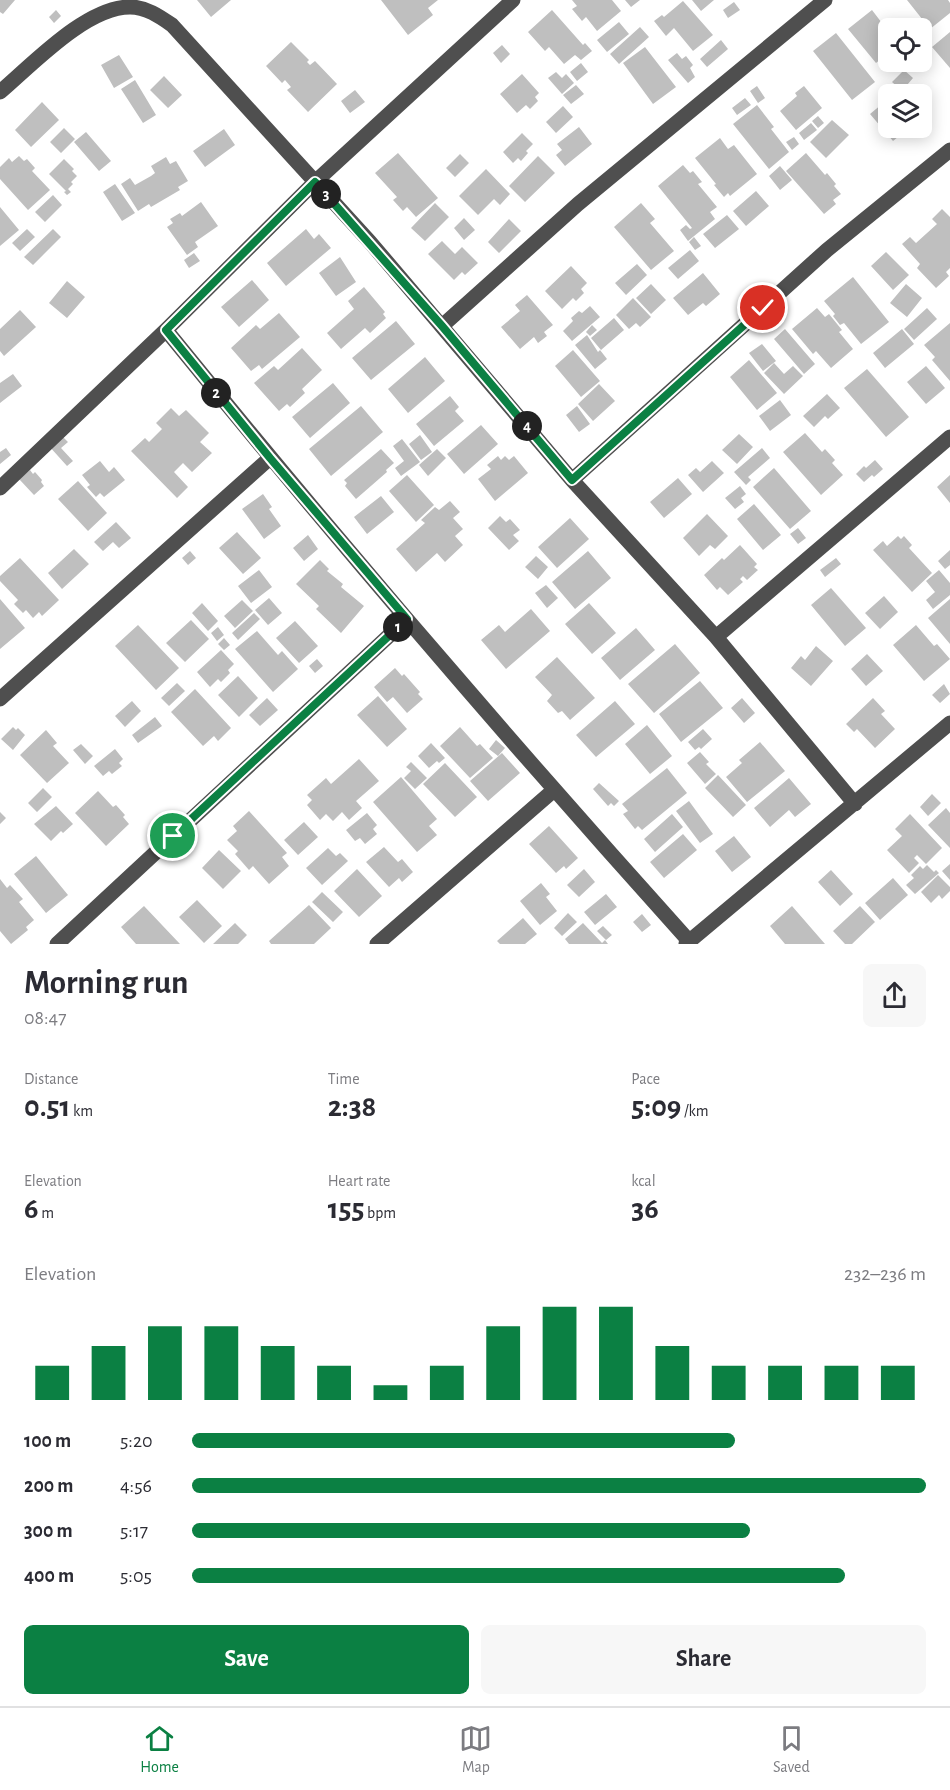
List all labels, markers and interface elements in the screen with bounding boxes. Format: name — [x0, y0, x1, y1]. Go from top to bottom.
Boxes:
map controls — [878, 18, 932, 138]
button: locate — [878, 18, 932, 72]
button: layers — [878, 84, 932, 138]
pin: 3 — [311, 179, 341, 209]
text: 3 — [323, 186, 329, 202]
pin — [737, 282, 788, 333]
icon: check — [746, 291, 779, 324]
pin: 2 — [201, 378, 231, 408]
text: 2 — [212, 385, 220, 401]
pin: 4 — [512, 411, 542, 441]
text: 4 — [523, 418, 531, 434]
pin: 1 — [383, 612, 413, 642]
text: 1 — [395, 619, 401, 635]
pin — [147, 810, 198, 861]
icon: arrive — [156, 819, 189, 852]
button: share — [863, 964, 926, 1027]
text: Morning run — [24, 967, 188, 1000]
text: 08:47 — [24, 1008, 67, 1028]
text: Distance — [24, 1071, 78, 1087]
text: Time — [328, 1071, 360, 1087]
text: Pace — [631, 1071, 660, 1087]
text: 0.51 — [24, 1092, 70, 1122]
text: 2:38 — [328, 1092, 376, 1122]
text: 5:09 — [631, 1092, 681, 1122]
text: km — [70, 1103, 93, 1119]
text: /km — [681, 1103, 709, 1119]
text: Elevation — [24, 1173, 82, 1189]
text: Heart rate — [328, 1173, 390, 1189]
text: kcal — [631, 1173, 656, 1189]
text: 6 — [24, 1194, 39, 1224]
text: 155 — [328, 1194, 364, 1224]
text: 36 — [631, 1194, 659, 1224]
text: m — [39, 1205, 54, 1221]
text: bpm — [364, 1205, 396, 1221]
text: Elevation — [24, 1264, 96, 1284]
text: 232–236 m — [844, 1264, 926, 1284]
text: 100 m — [24, 1431, 71, 1451]
text: 5:20 — [120, 1431, 153, 1451]
text: 200 m — [24, 1476, 73, 1496]
text: 4:56 — [120, 1476, 152, 1496]
text: 300 m — [24, 1521, 73, 1541]
text: 5:17 — [120, 1521, 148, 1541]
text: 400 m — [24, 1566, 74, 1586]
text: 5:05 — [120, 1566, 152, 1586]
button: Save — [24, 1625, 469, 1694]
button: Share — [481, 1625, 926, 1694]
tab: Home — [140, 1722, 179, 1777]
tab: Map — [459, 1722, 492, 1777]
tab: Saved — [773, 1722, 810, 1777]

